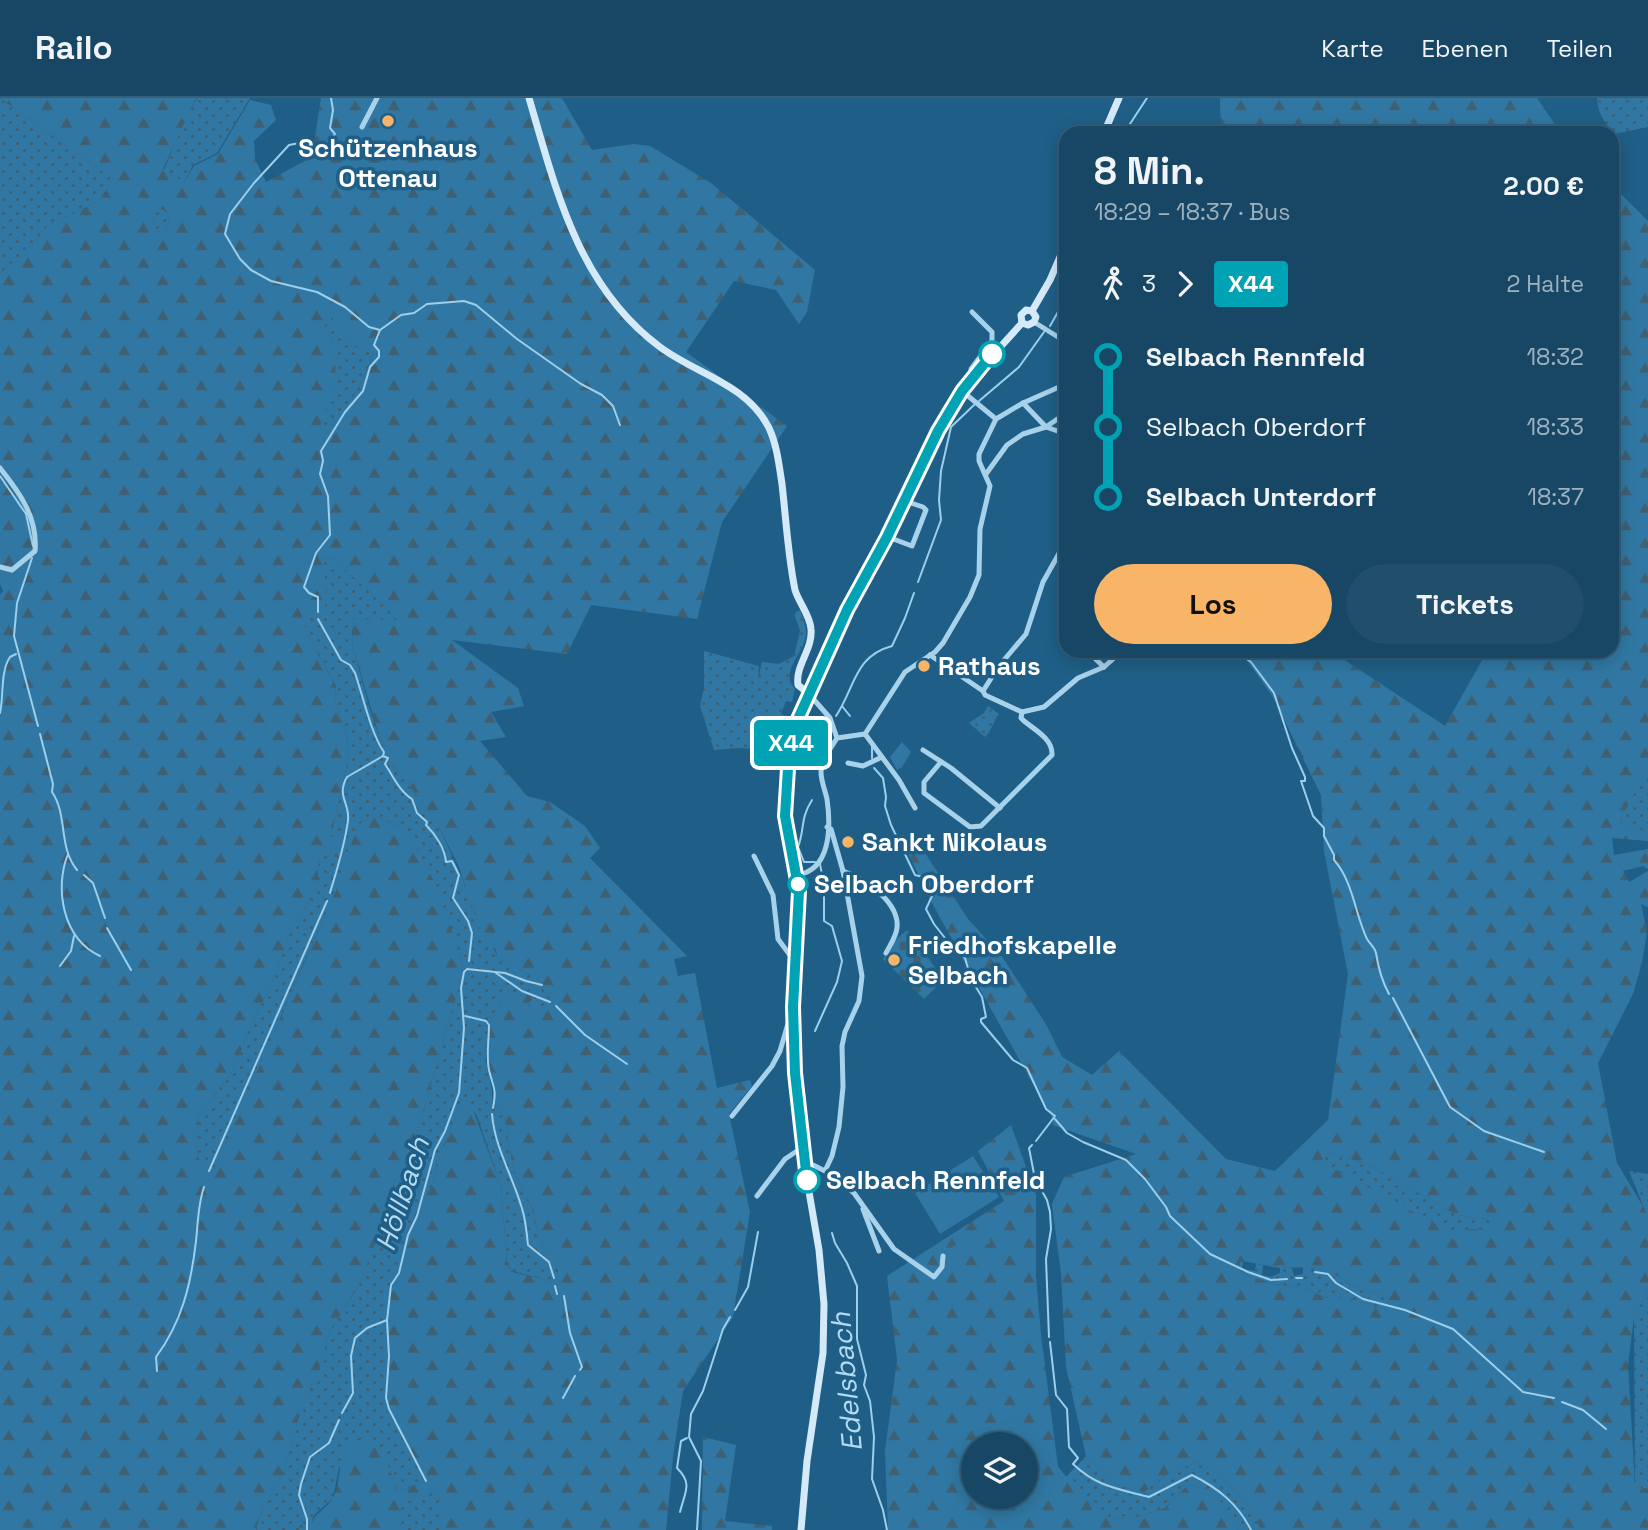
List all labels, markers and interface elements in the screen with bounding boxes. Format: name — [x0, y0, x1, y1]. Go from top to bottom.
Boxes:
text: Railo — [35, 27, 113, 69]
text: Karte — [1321, 33, 1384, 64]
text: Ebenen — [1422, 33, 1508, 64]
text: Teilen — [1546, 33, 1613, 64]
marker: Schützenhaus Ottenau — [380, 113, 396, 129]
place label: Schützenhaus Ottenau — [298, 131, 478, 195]
text: 8 Min. — [1094, 147, 1205, 195]
text: 2.00 € — [1503, 169, 1584, 203]
text: 18:29 – 18:37 · Bus — [1094, 197, 1290, 227]
icon: walk — [1094, 265, 1132, 303]
icon: forward — [1166, 265, 1204, 303]
text: X44 — [1228, 268, 1274, 299]
text: 3 — [1142, 269, 1156, 299]
text: 2 Halte — [1506, 269, 1584, 299]
text: Selbach Rennfeld — [1146, 340, 1365, 374]
unlabelled marker — [979, 341, 1005, 367]
text: 18:32 — [1526, 342, 1584, 372]
text: Selbach Oberdorf — [1146, 410, 1366, 444]
text: 18:33 — [1526, 412, 1584, 442]
text: Selbach Unterdorf — [1146, 480, 1376, 514]
text: 18:37 — [1527, 482, 1584, 512]
button: Los — [1094, 564, 1332, 644]
button: Tickets — [1346, 564, 1584, 644]
place label: Rathaus — [938, 649, 1041, 683]
marker: Rathaus — [916, 658, 932, 674]
line badge: X44 — [751, 720, 831, 766]
text: X44 — [768, 727, 814, 758]
place label: Sankt Nikolaus — [862, 825, 1047, 859]
marker: Sankt Nikolaus — [840, 834, 856, 850]
place label: Selbach Oberdorf — [814, 867, 1034, 901]
marker: Selbach Oberdorf — [788, 874, 808, 894]
place label: Friedhofskapelle Selbach — [908, 928, 1117, 992]
marker: Friedhofskapelle Selbach — [886, 952, 902, 968]
water label: Höllbach — [367, 1132, 437, 1255]
place label: Selbach Rennfeld — [826, 1163, 1045, 1197]
marker: Selbach Rennfeld — [794, 1167, 820, 1193]
water label: Edelsbach — [822, 1310, 870, 1453]
map controls — [961, 1432, 1038, 1509]
button: layers — [961, 1432, 1038, 1509]

